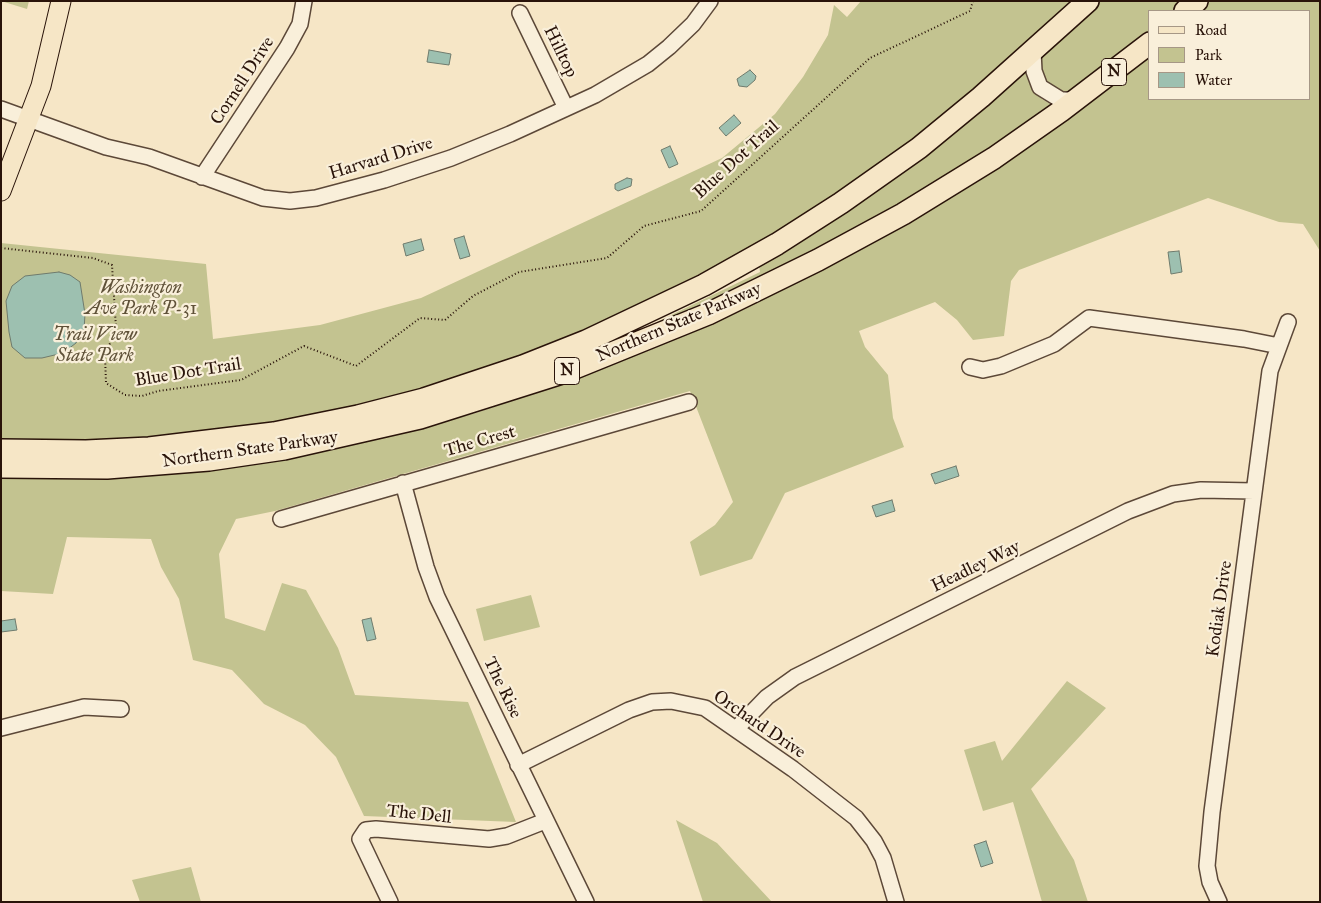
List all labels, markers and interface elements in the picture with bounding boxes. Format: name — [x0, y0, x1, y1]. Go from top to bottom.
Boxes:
legend — [1148, 10, 1311, 100]
text: Road — [1195, 21, 1227, 39]
street label: Hilltop — [538, 23, 582, 81]
street label: Cornell Drive — [207, 33, 279, 129]
text: Park — [1195, 46, 1222, 64]
road number: N — [1102, 58, 1126, 86]
text: Water — [1195, 71, 1232, 89]
street label: Blue Dot Trail — [690, 116, 784, 204]
street label: Harvard Drive — [326, 133, 436, 185]
park label: Washington Ave Park P-31 — [85, 278, 197, 320]
street label: Northern State Parkway — [593, 278, 765, 368]
park label: Trail View State Park — [53, 325, 137, 368]
street label: Blue Dot Trail — [133, 354, 243, 392]
road number: N — [554, 358, 580, 384]
street label: The Crest — [442, 422, 518, 462]
street label: Northern State Parkway — [161, 427, 339, 473]
street label: Headley Way — [928, 536, 1024, 598]
street label: Kodiak Drive — [1203, 559, 1237, 659]
street label: The Rise — [478, 654, 526, 722]
street label: Orchard Drive — [709, 686, 809, 764]
street label: The Dell — [385, 801, 453, 829]

